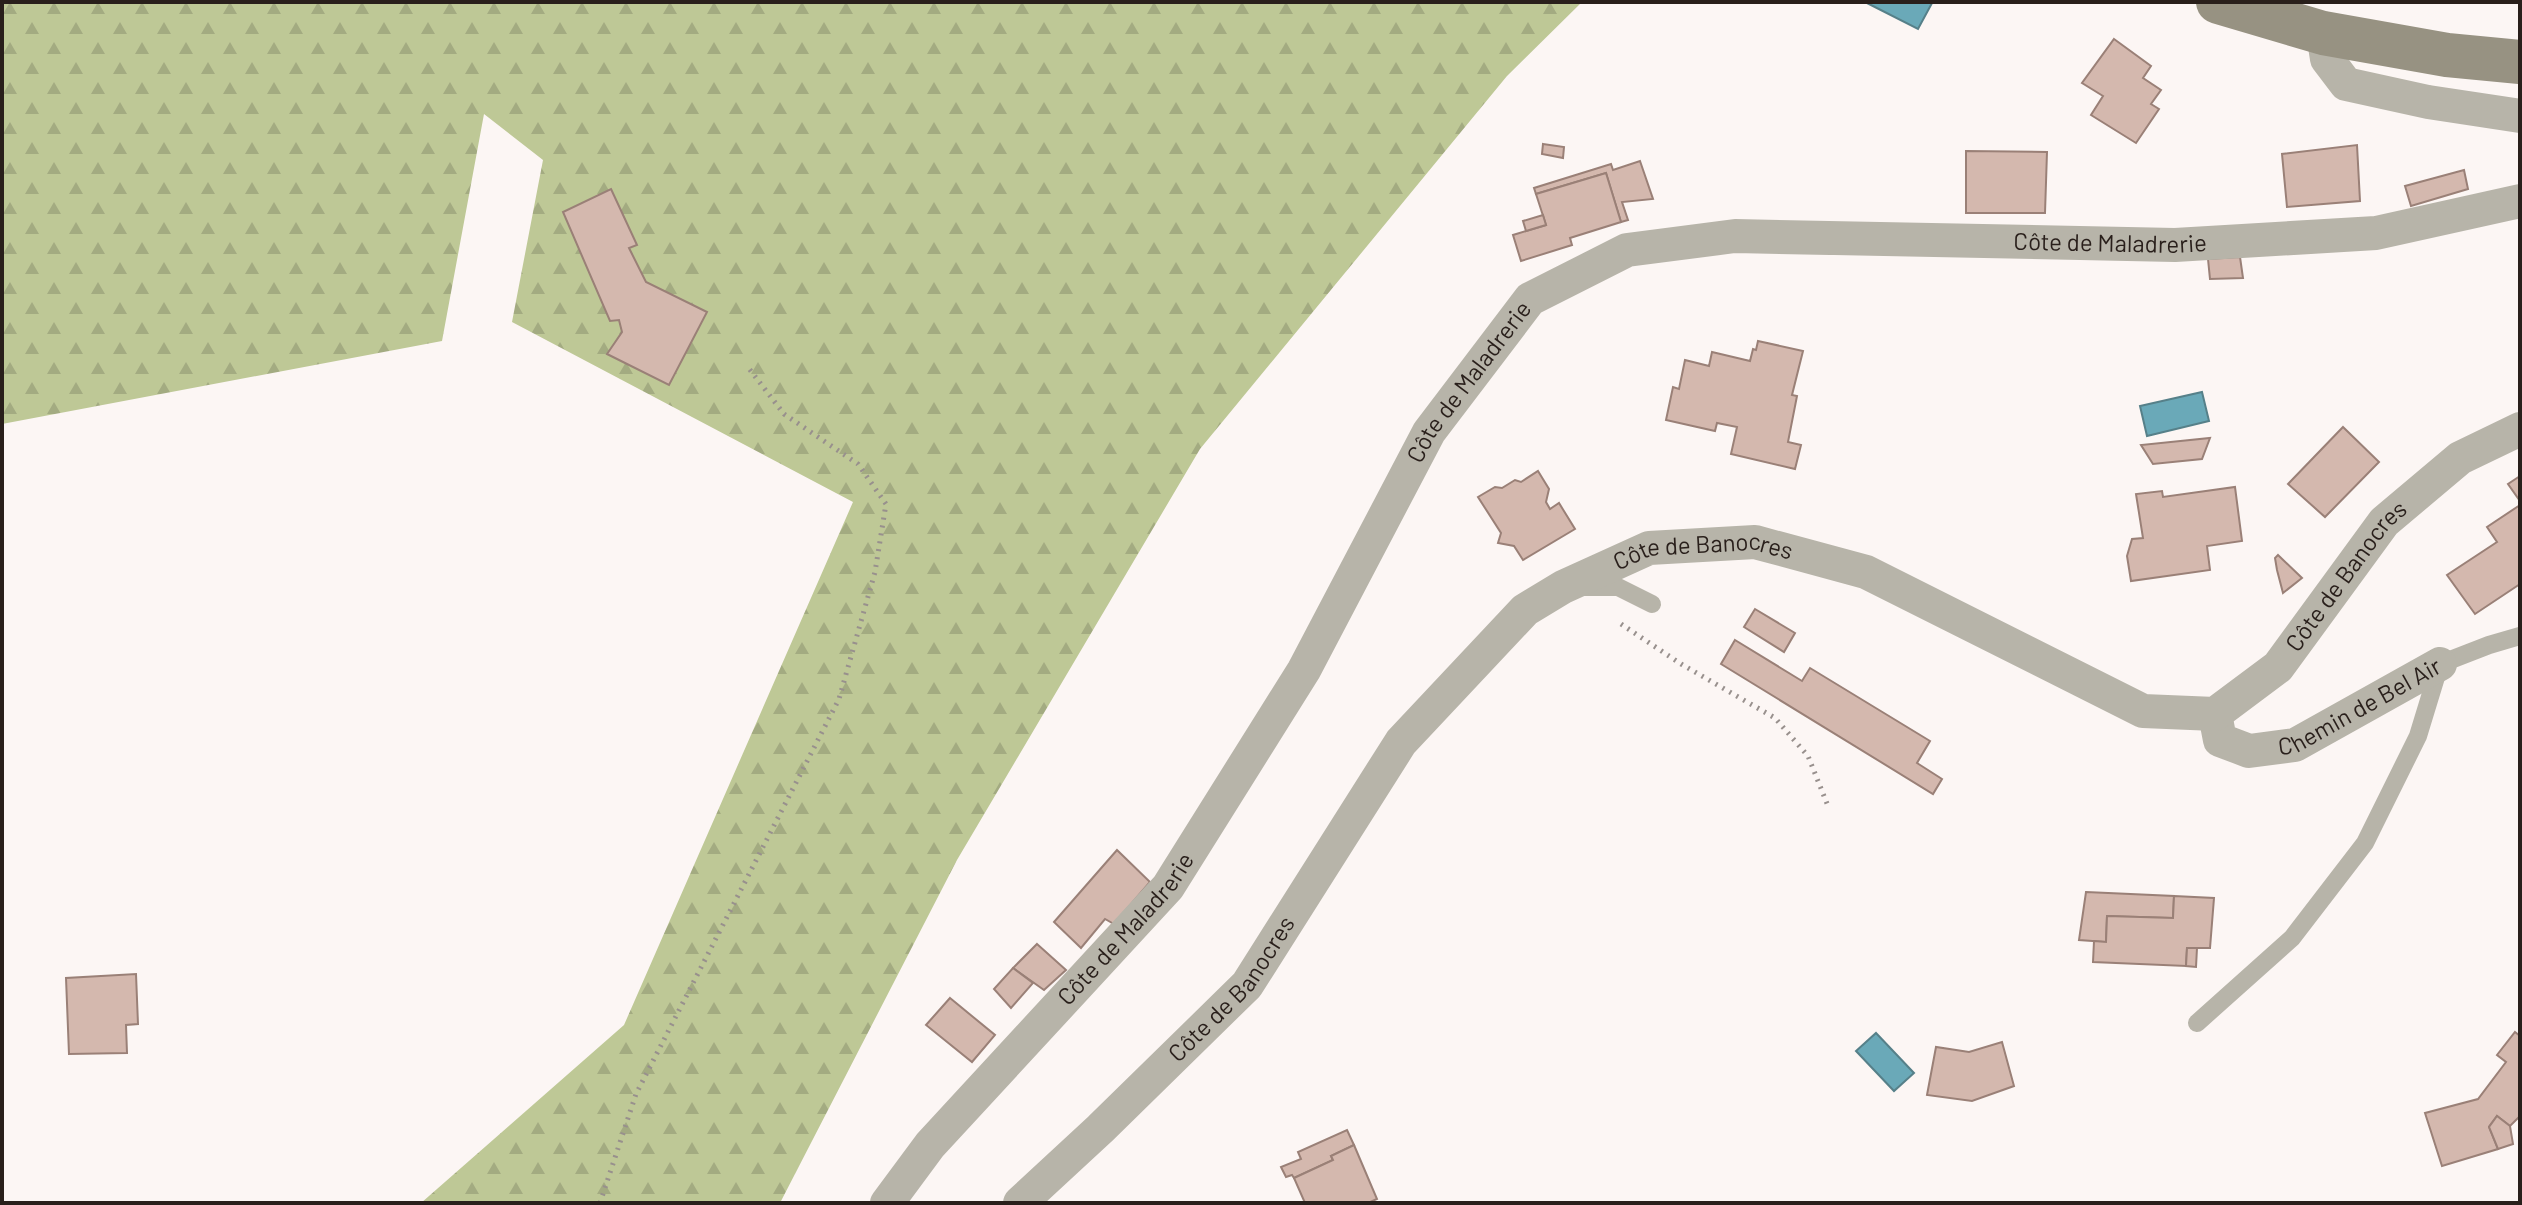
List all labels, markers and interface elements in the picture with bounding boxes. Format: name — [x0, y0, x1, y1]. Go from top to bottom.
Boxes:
street label: Côte de Maladrerie — [2013, 226, 2208, 258]
street label: Côte de Maladrerie — [1400, 294, 1536, 467]
street label: Côte de Banocres — [2278, 493, 2412, 656]
street label: Côte de Banocres — [1608, 526, 1796, 575]
street label: Chemin de Bel Air — [2276, 650, 2446, 760]
street label: Côte de Maladrerie — [1051, 847, 1199, 1010]
street label: Côte de Banocres — [1162, 910, 1300, 1067]

